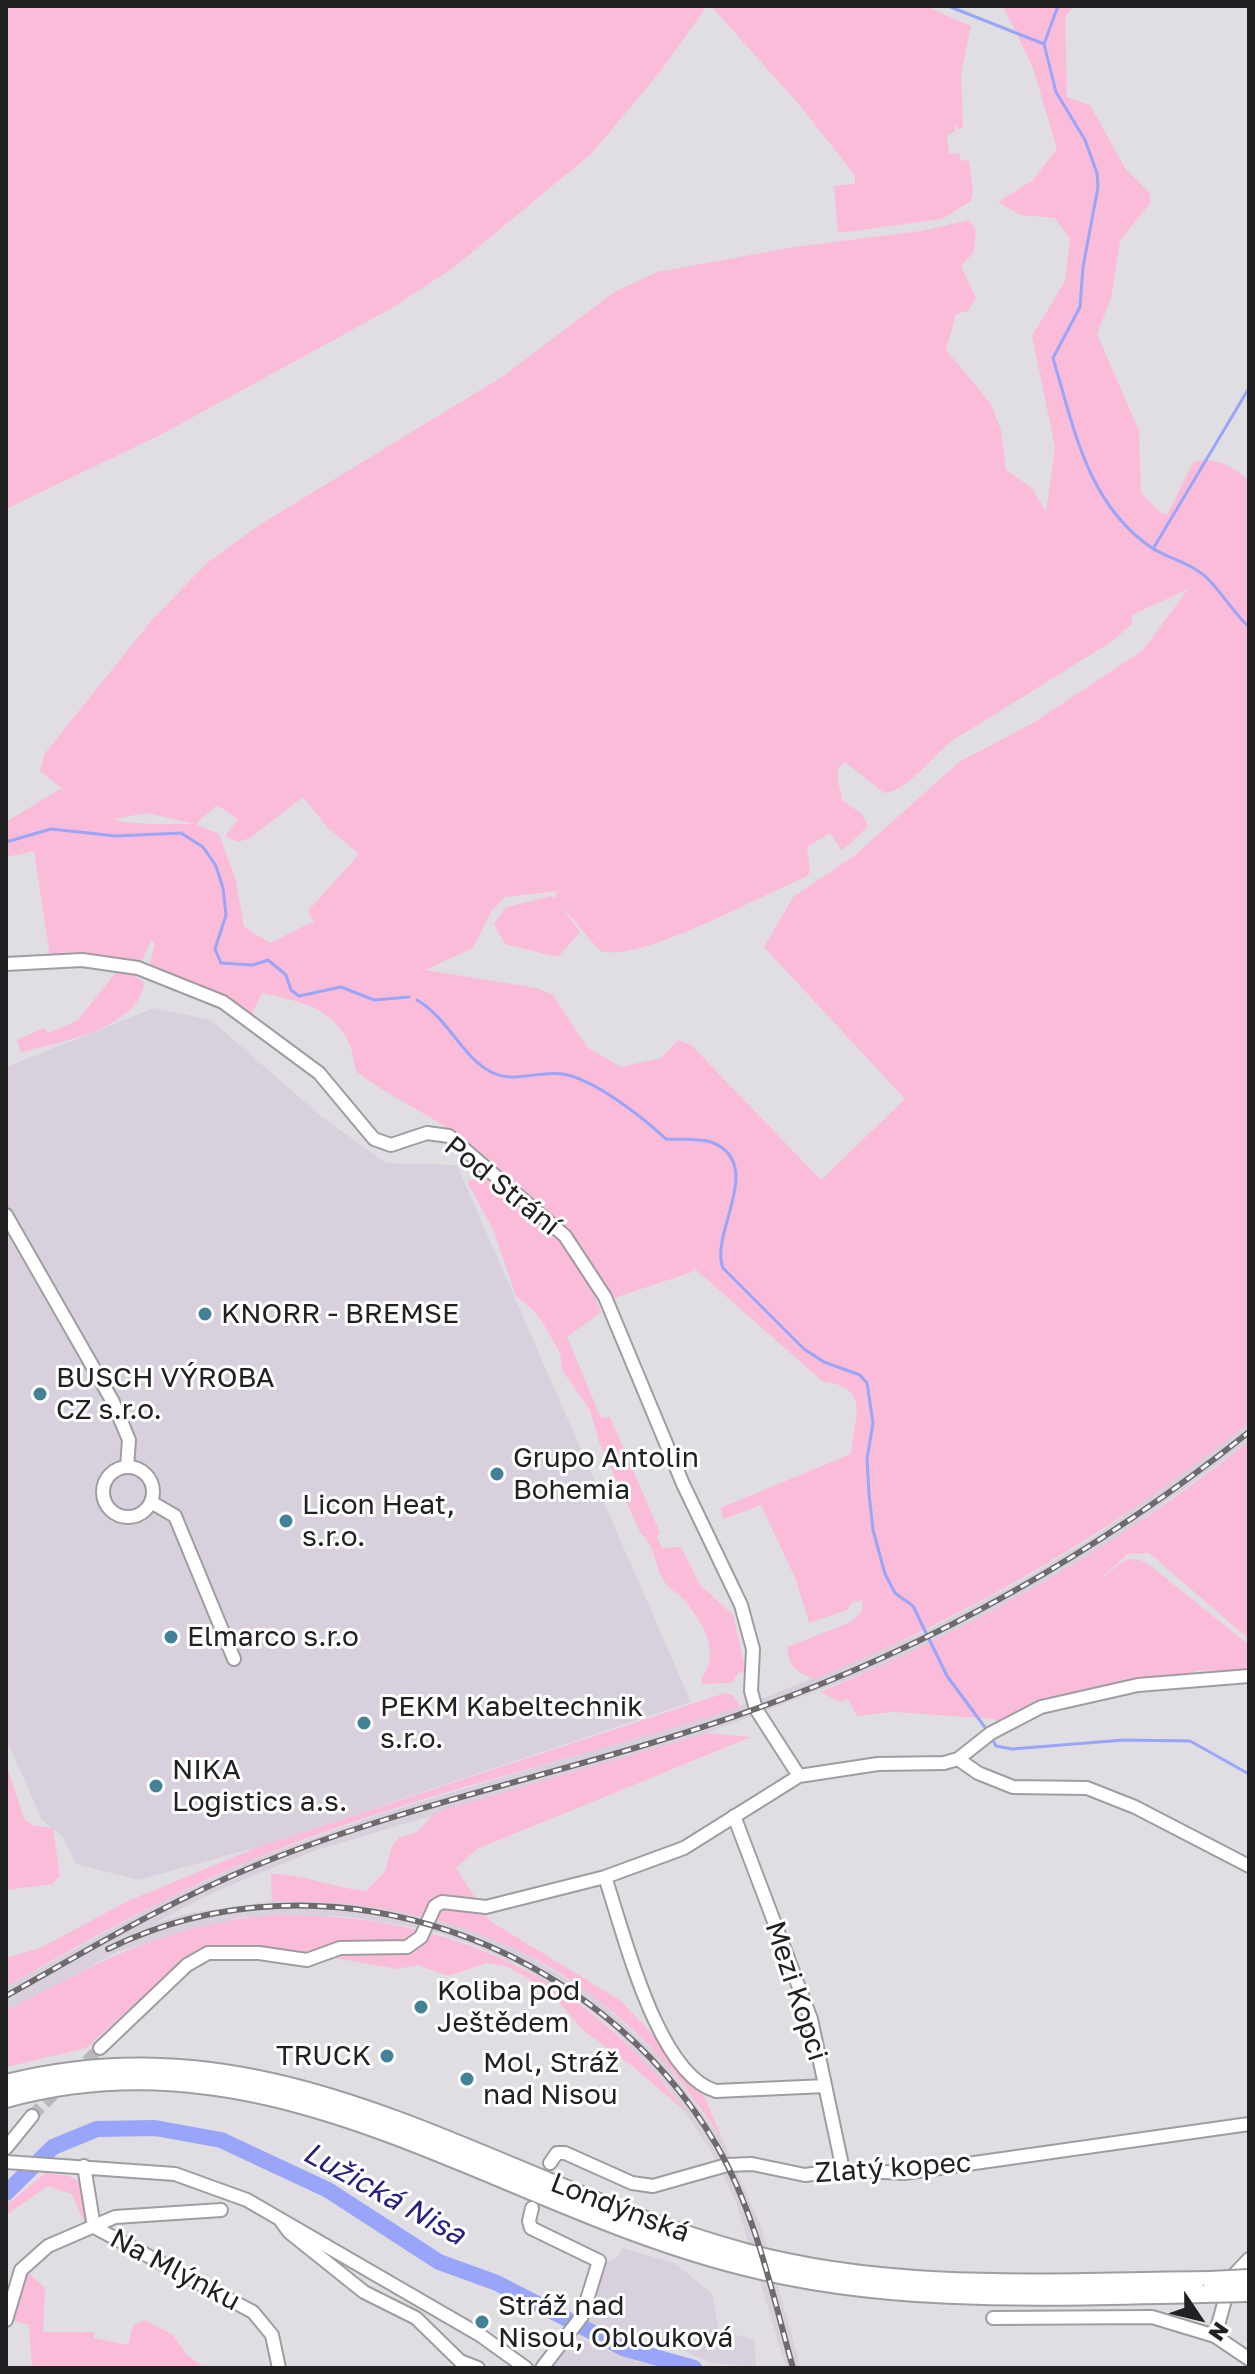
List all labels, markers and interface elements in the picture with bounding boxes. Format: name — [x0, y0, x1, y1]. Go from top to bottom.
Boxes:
street label: Pod Strání — [437, 1129, 567, 1243]
place label: KNORR - BREMSE — [221, 1297, 459, 1331]
marker: KNORR - BREMSE — [196, 1305, 214, 1323]
place label: BUSCH VÝROBA CZ s.r.o. — [56, 1361, 274, 1427]
marker: BUSCH VÝROBA CZ s.r.o. — [31, 1385, 49, 1403]
place label: Grupo Antolin Bohemia — [513, 1441, 699, 1507]
marker: Grupo Antolin Bohemia — [488, 1465, 506, 1483]
place label: Licon Heat, s.r.o. — [302, 1488, 455, 1554]
marker: Licon Heat, s.r.o. — [277, 1512, 295, 1530]
place label: Elmarco s.r.o — [187, 1620, 359, 1654]
marker: Elmarco s.r.o — [162, 1628, 180, 1646]
place label: PEKM Kabeltechnik s.r.o. — [380, 1690, 643, 1756]
marker: PEKM Kabeltechnik s.r.o. — [355, 1714, 373, 1732]
place label: NIKA Logistics a.s. — [172, 1753, 347, 1819]
marker: NIKA Logistics a.s. — [147, 1777, 165, 1795]
street label: Mezi Kopci — [758, 1917, 834, 2065]
place label: Koliba pod Ještědem — [437, 1974, 580, 2040]
marker: Koliba pod Ještědem — [412, 1998, 430, 2016]
place label: TRUCK — [276, 2039, 371, 2073]
place label: Mol, Stráž nad Nisou — [483, 2046, 619, 2112]
marker: TRUCK — [378, 2047, 396, 2065]
marker: Mol, Stráž nad Nisou — [458, 2070, 476, 2088]
water label: Lužická Nisa — [297, 2135, 471, 2253]
street label: Zlatý kopec — [814, 2146, 972, 2190]
street label: Londýnská — [546, 2166, 694, 2250]
street label: Na Mlýnku — [104, 2222, 246, 2318]
north arrow — [1159, 2278, 1239, 2358]
place label: Stráž nad Nisou, Oblouková — [498, 2289, 733, 2355]
marker: Stráž nad Nisou, Oblouková — [473, 2313, 491, 2331]
text: N — [1203, 2317, 1235, 2347]

